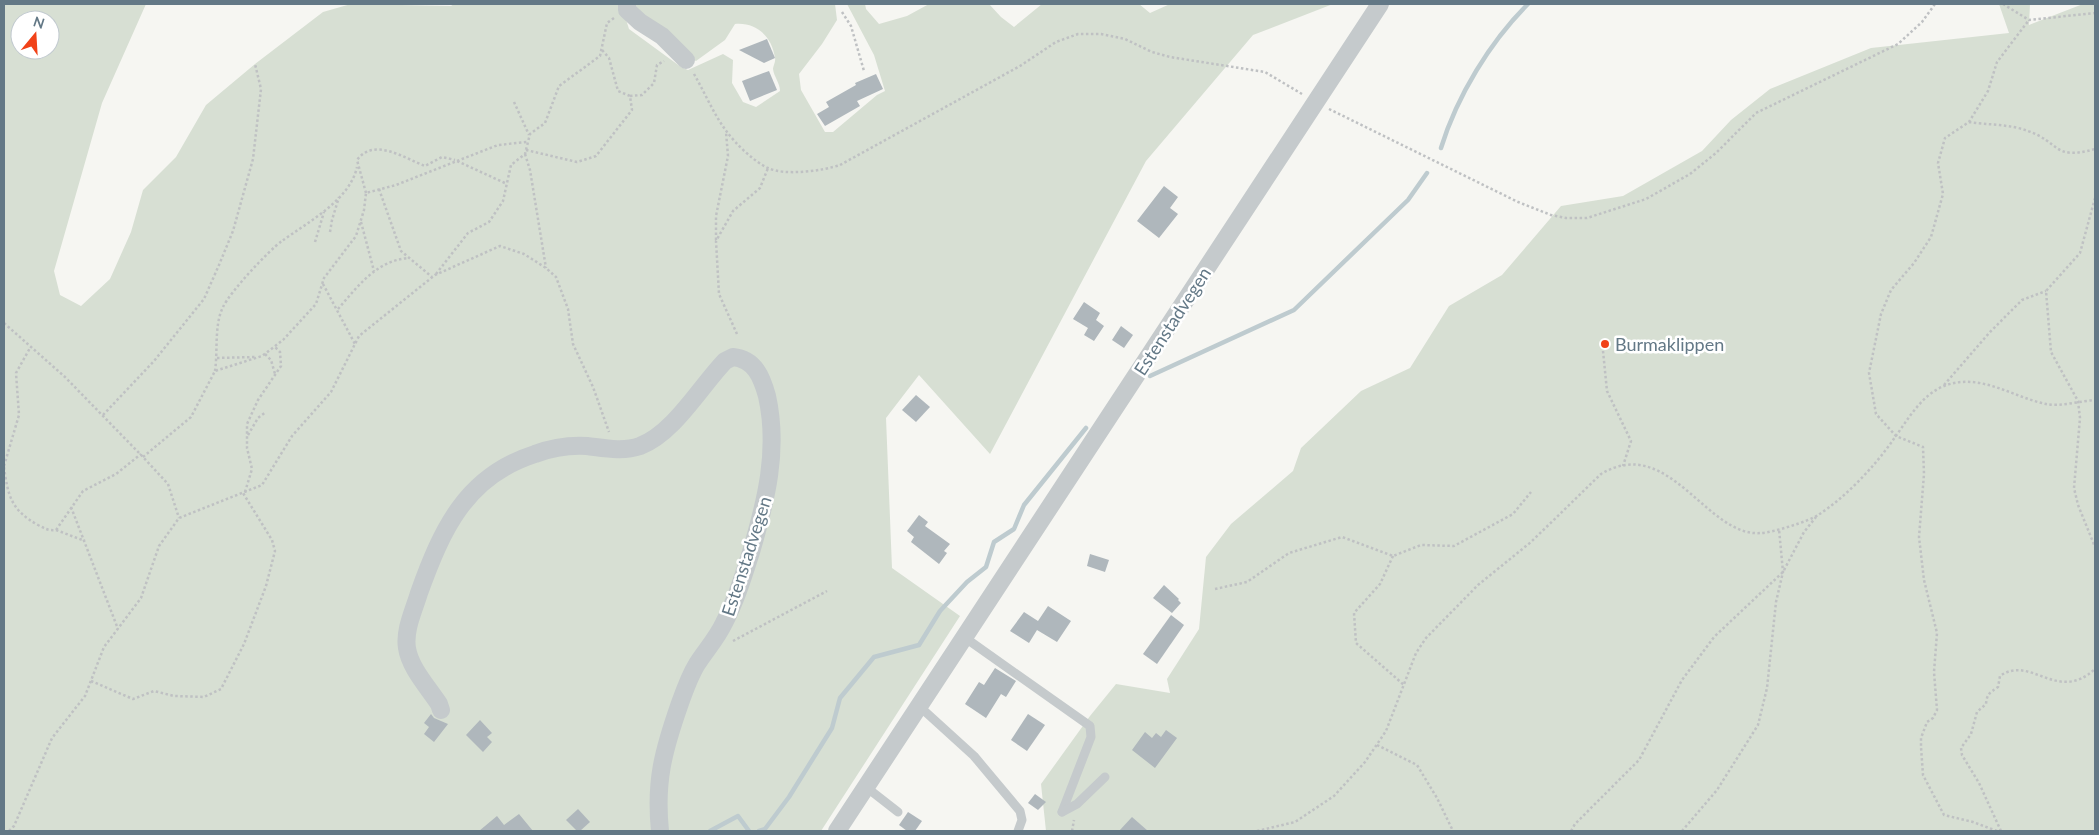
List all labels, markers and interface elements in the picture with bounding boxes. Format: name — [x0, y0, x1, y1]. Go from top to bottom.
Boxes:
north arrow — [10, 10, 60, 60]
text: N — [31, 12, 47, 32]
street label: Estenstadvegen — [1129, 263, 1215, 379]
place label: Burmaklippen — [1615, 333, 1724, 355]
marker: Burmaklippen — [1599, 338, 1611, 350]
street label: Estenstadvegen — [716, 493, 776, 619]

